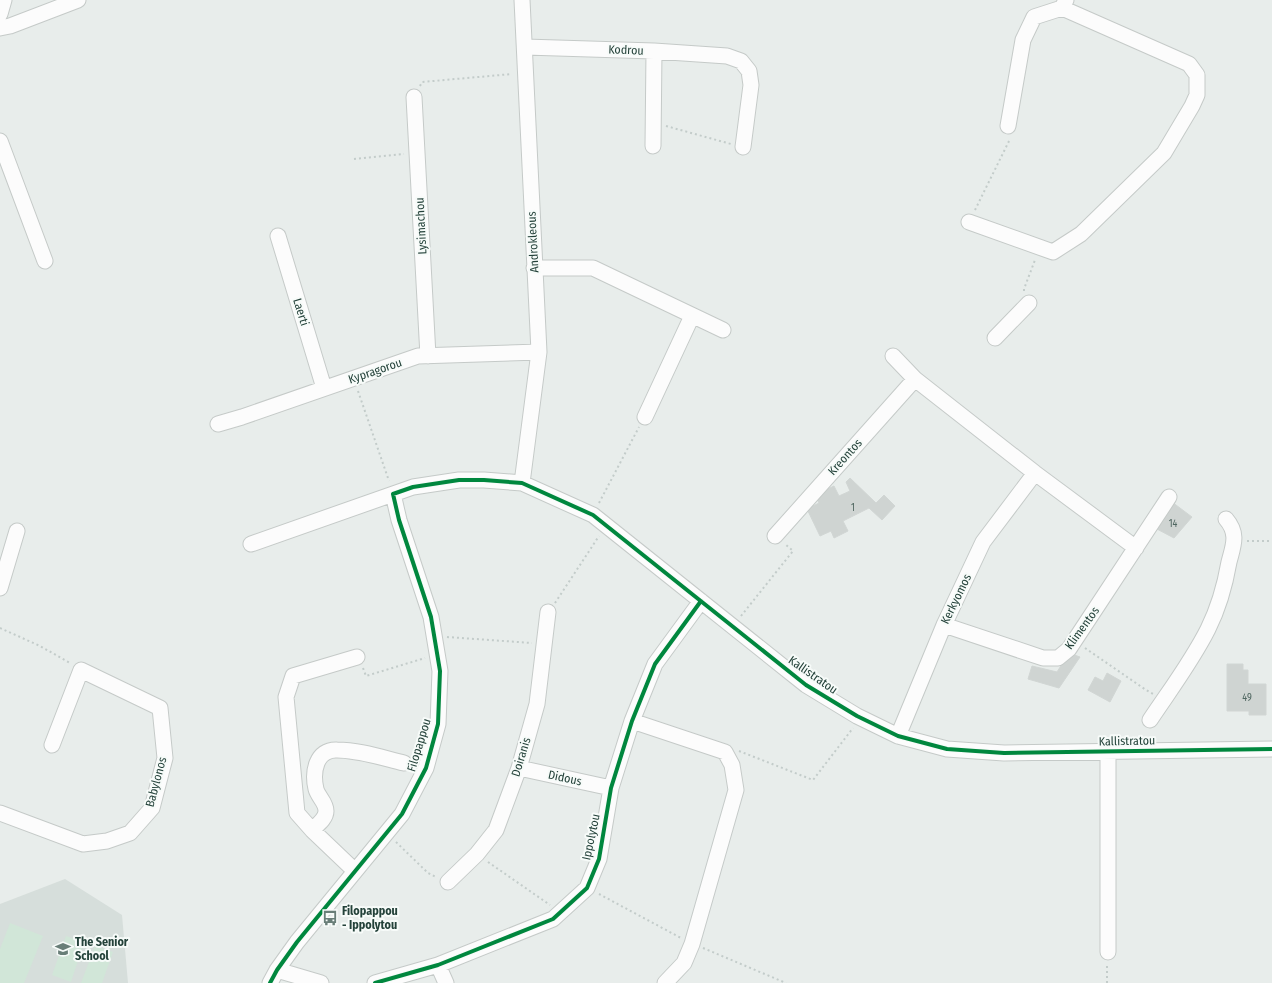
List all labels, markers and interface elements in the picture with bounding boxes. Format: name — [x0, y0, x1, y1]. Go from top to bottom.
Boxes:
street label: Kodrou — [608, 42, 644, 58]
street label: Lysimachou — [413, 197, 429, 255]
street label: Androkleous — [524, 211, 542, 273]
street label: Laerti — [290, 296, 312, 328]
street label: Kypragorou — [346, 355, 404, 387]
street label: Kreontos — [825, 436, 865, 478]
house number: 1 — [851, 502, 855, 514]
house number: 14 — [1169, 518, 1178, 530]
street label: Kerkyomos — [938, 572, 974, 626]
street label: Klimentos — [1062, 604, 1102, 652]
street label: Kallistratou — [786, 653, 840, 697]
house number: 49 — [1242, 692, 1252, 704]
street label: Filopappou — [404, 717, 434, 773]
street label: Kallistratou — [1099, 734, 1155, 748]
street label: Doiranis — [508, 736, 534, 778]
street label: Babylonos — [143, 755, 169, 809]
street label: Didous — [547, 768, 583, 788]
street label: Ippolytou — [579, 813, 603, 861]
place label: Filopappou - Ippolytou — [342, 904, 398, 932]
bus stop icon: Filopappou - Ippolytou — [321, 909, 339, 927]
place label: The Senior School — [75, 935, 129, 963]
school or university icon: The Senior School — [54, 940, 72, 958]

